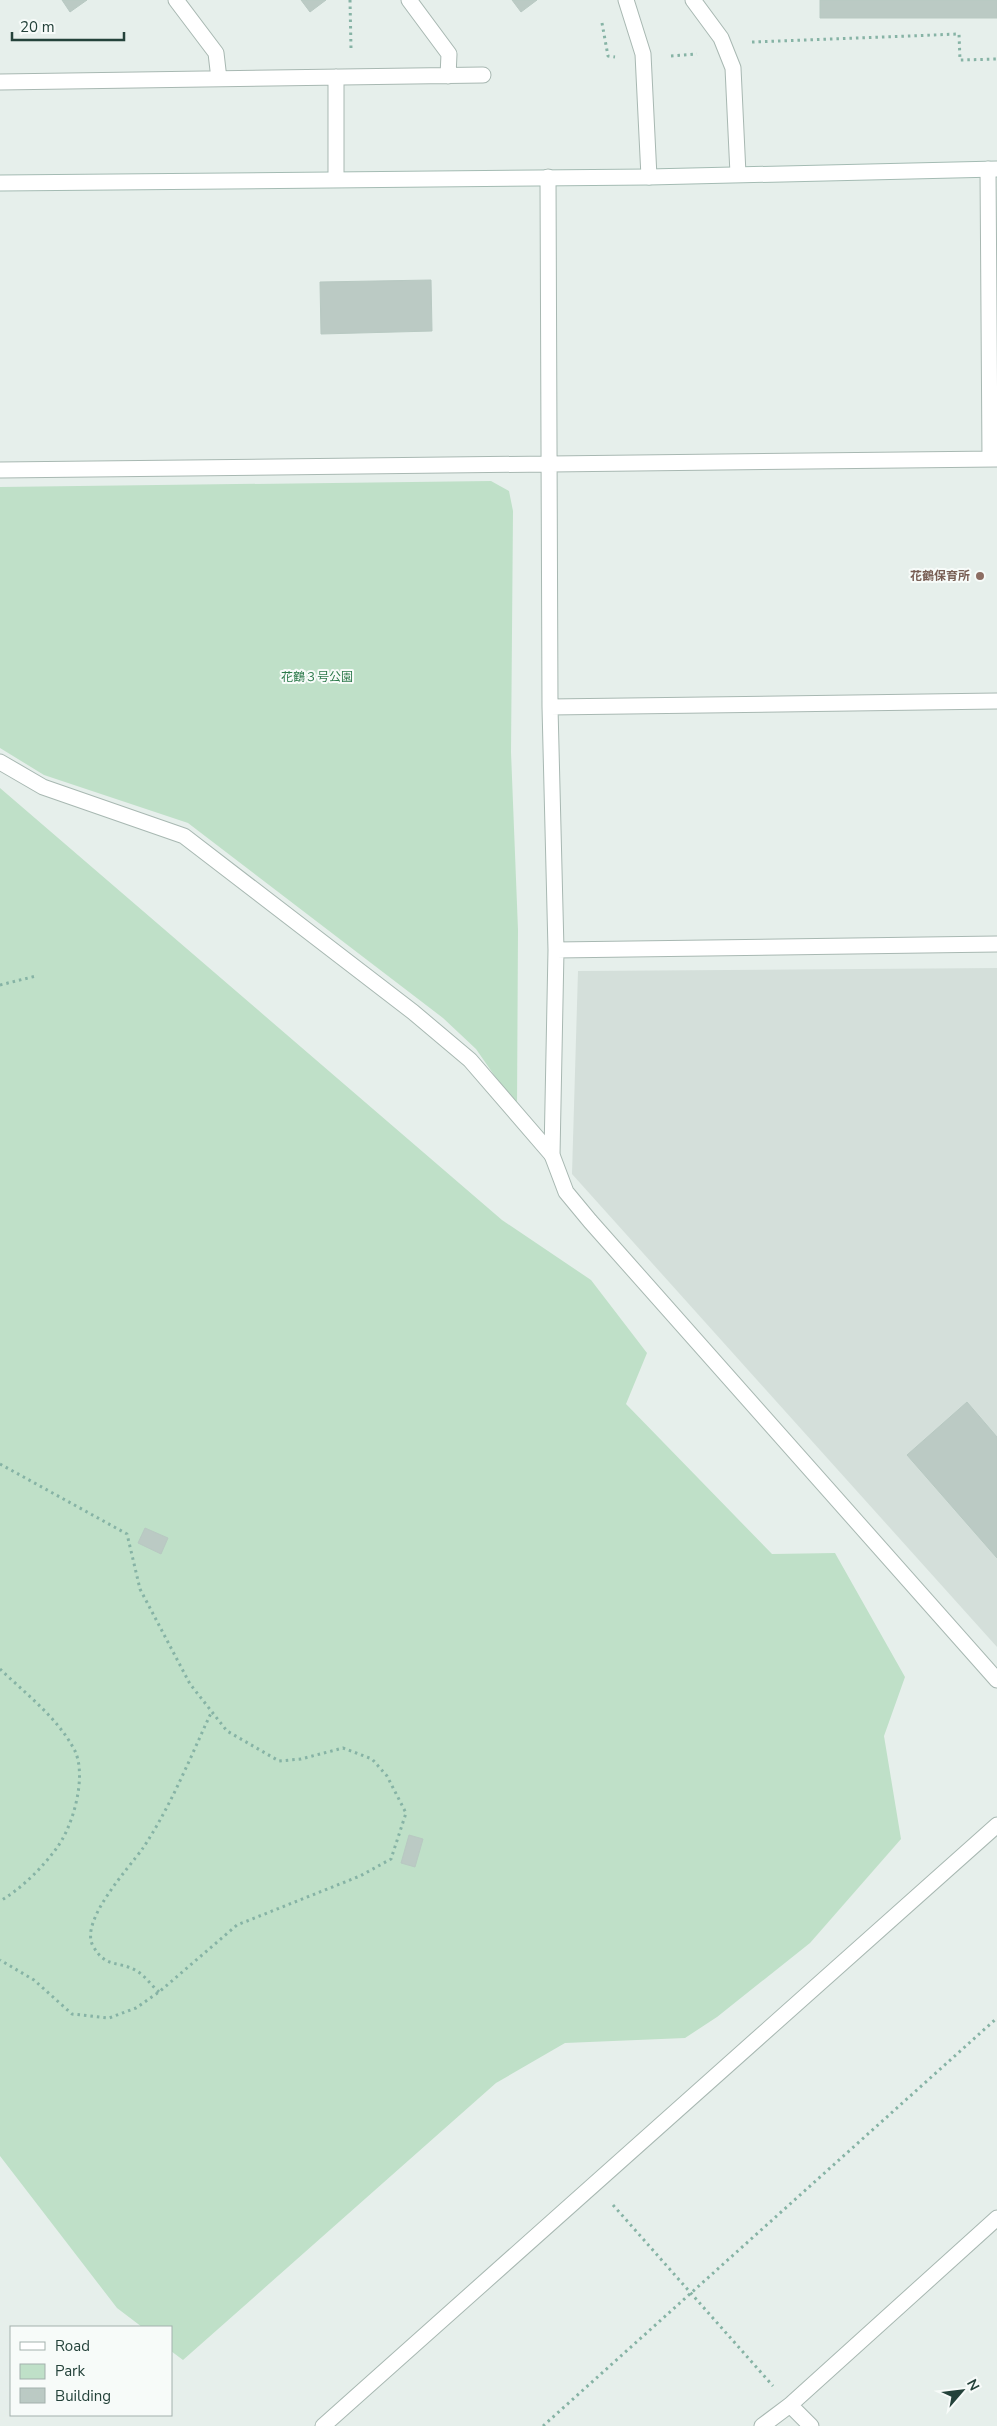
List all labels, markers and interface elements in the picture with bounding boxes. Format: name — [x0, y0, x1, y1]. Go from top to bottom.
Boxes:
scale bar — [12, 10, 125, 42]
text: 20 m — [20, 17, 55, 37]
place label: 花鶴保育所 — [910, 568, 970, 584]
marker: 花鶴保育所 — [974, 570, 986, 582]
park label: 花鶴３号公園 — [281, 669, 353, 685]
legend — [10, 2326, 172, 2416]
text: Road — [55, 2336, 90, 2356]
text: Park — [55, 2361, 85, 2381]
north arrow — [937, 2366, 987, 2416]
text: N — [962, 2376, 984, 2394]
text: Building — [55, 2386, 111, 2406]

